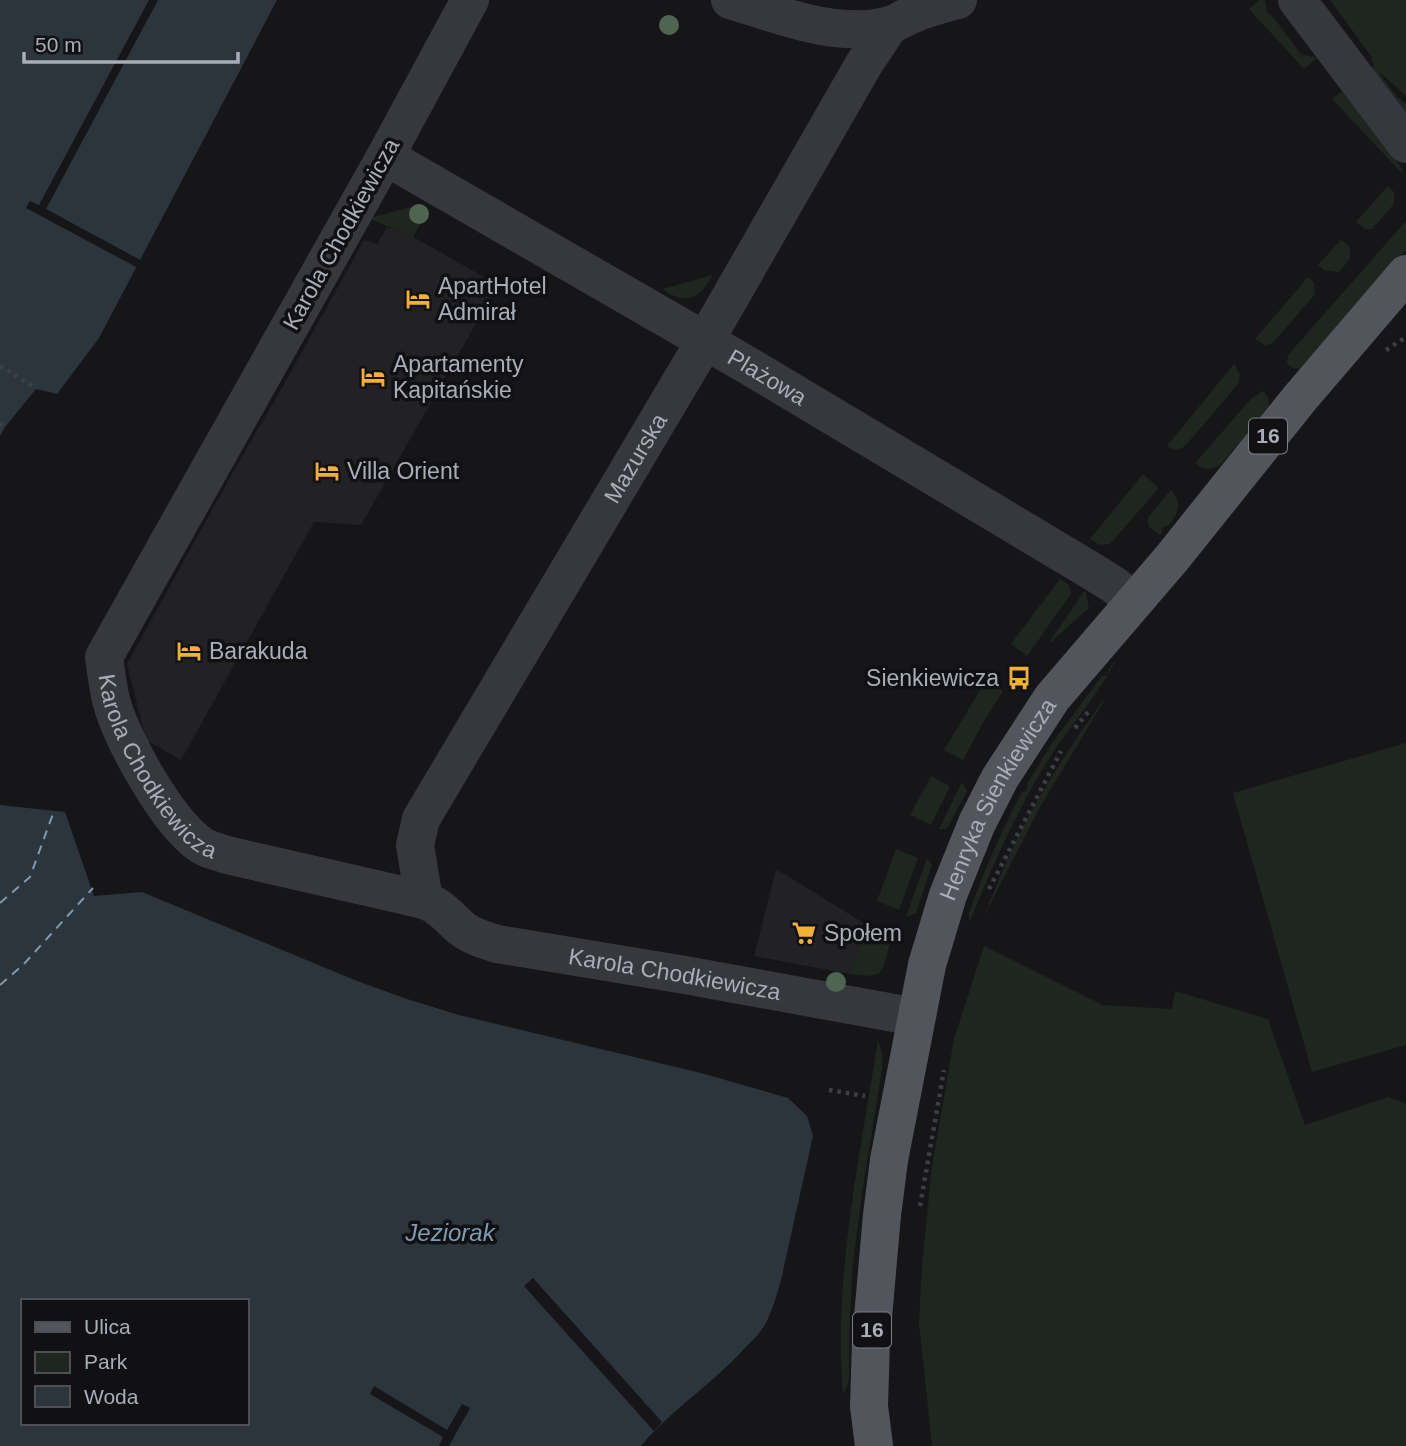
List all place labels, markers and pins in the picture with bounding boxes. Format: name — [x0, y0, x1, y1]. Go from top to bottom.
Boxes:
place label: ApartHotel Admirał — [438, 273, 547, 325]
hotel icon: ApartHotel Admirał — [404, 285, 432, 313]
place label: Apartamenty Kapitańskie — [393, 351, 524, 403]
hotel icon: Apartamenty Kapitańskie — [359, 363, 387, 391]
hotel icon: Villa Orient — [313, 457, 341, 485]
place label: Villa Orient — [347, 458, 460, 484]
hotel icon: Barakuda — [175, 637, 203, 665]
place label: Barakuda — [209, 638, 308, 664]
bus stop icon: Sienkiewicza — [1005, 664, 1033, 692]
place label: Sienkiewicza — [866, 665, 999, 691]
supermarket icon: Społem — [790, 919, 818, 947]
place label: Społem — [824, 920, 902, 946]

